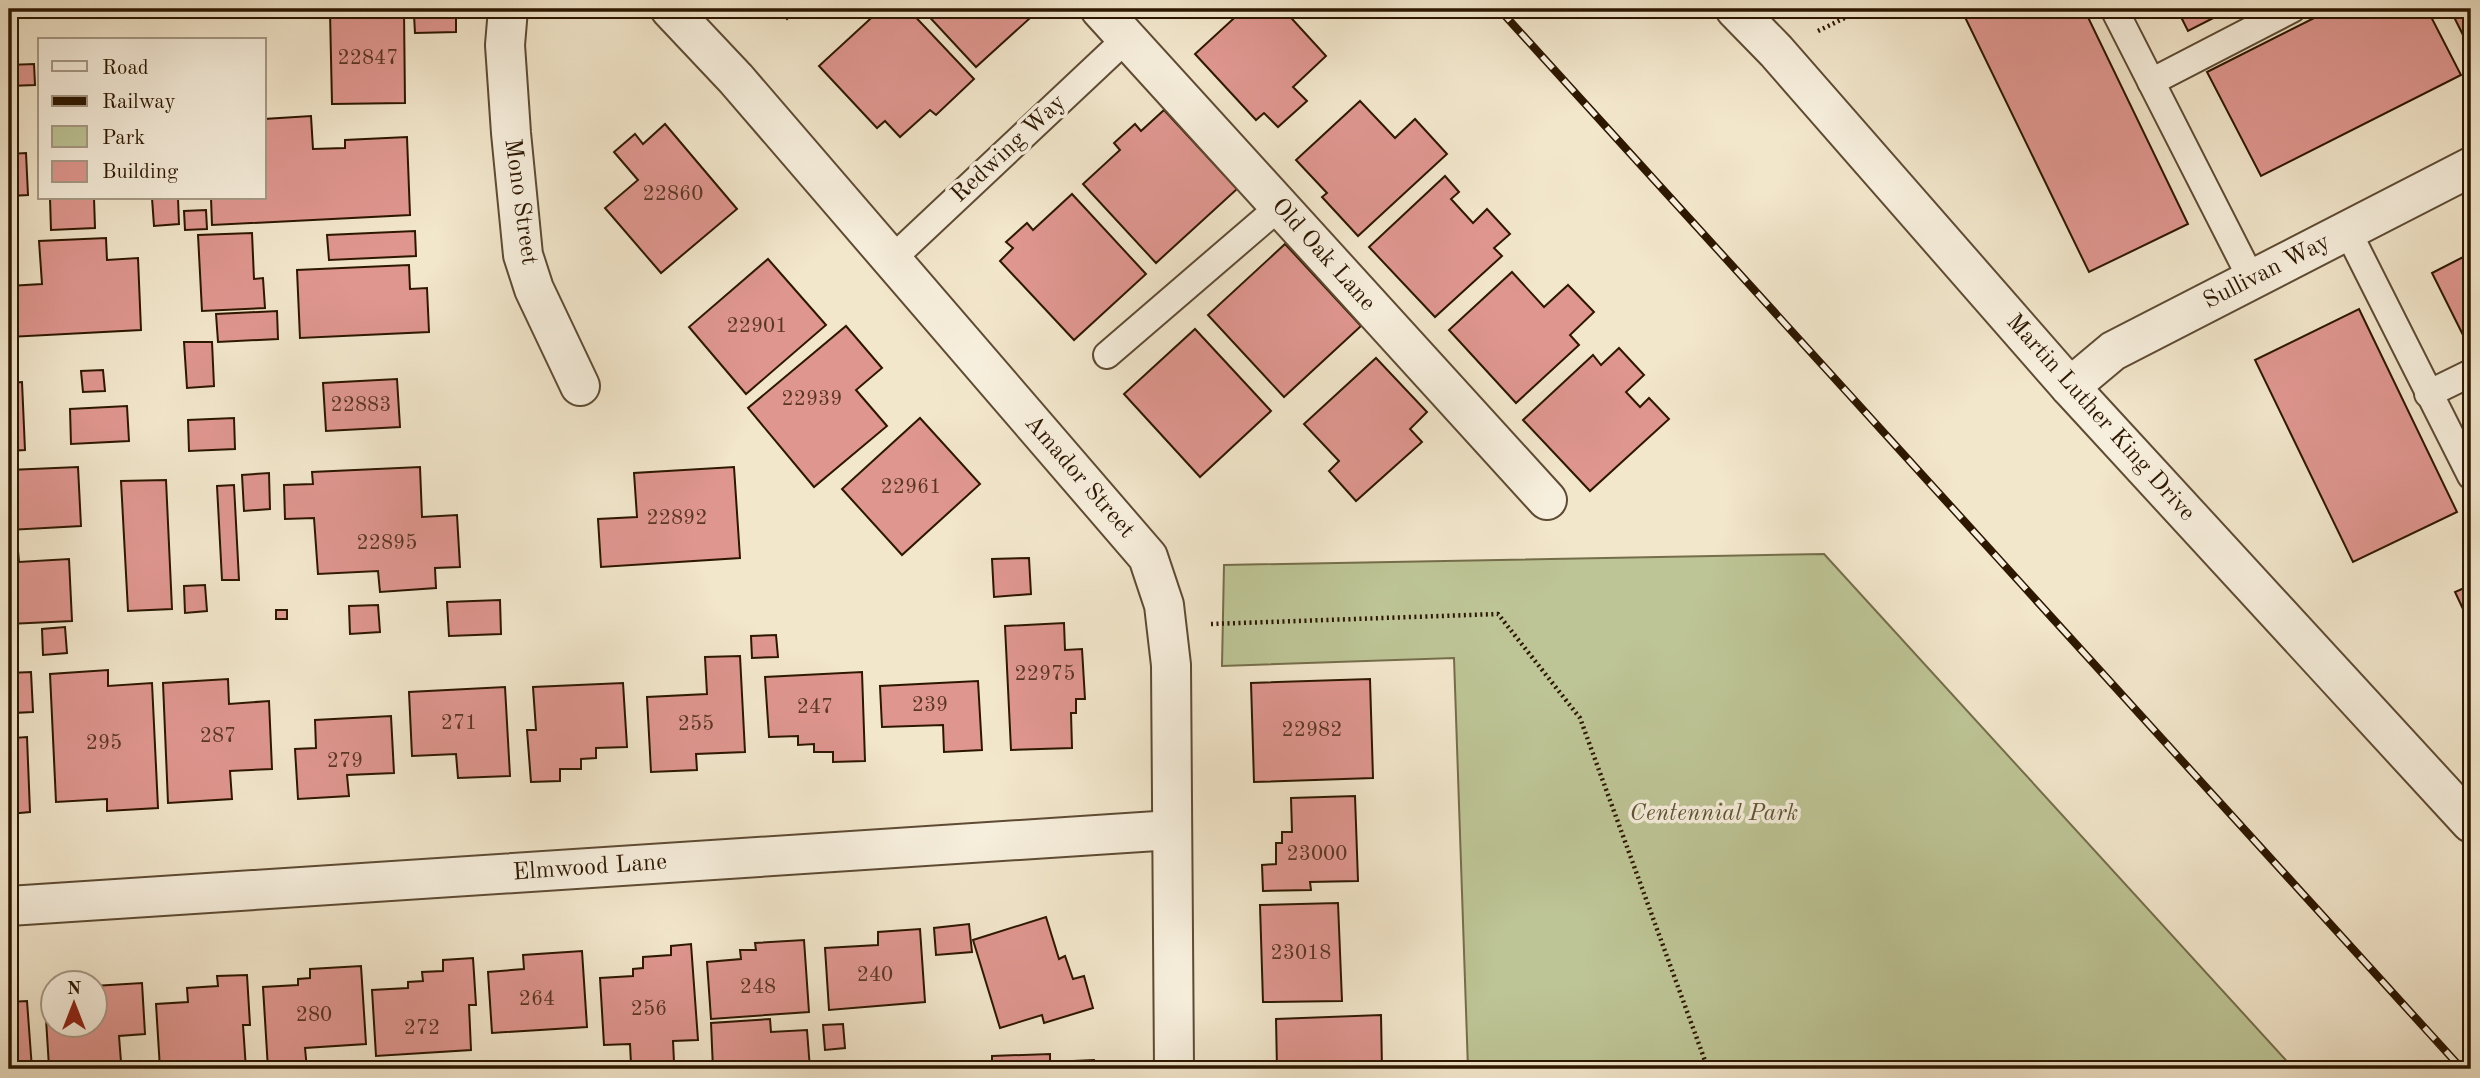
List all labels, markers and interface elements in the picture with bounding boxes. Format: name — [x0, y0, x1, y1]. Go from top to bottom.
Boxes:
legend — [38, 38, 266, 200]
house number: 22847 — [338, 48, 398, 69]
text: Road — [102, 58, 149, 79]
street label: Redwing Way — [947, 90, 1071, 208]
text: Railway — [102, 92, 176, 113]
text: Park — [102, 128, 145, 149]
street label: Mono Street — [499, 137, 541, 267]
text: Building — [102, 162, 179, 183]
house number: 22860 — [643, 184, 703, 205]
street label: Old Oak Lane — [1266, 194, 1380, 316]
street label: Sullivan Way — [2200, 230, 2334, 314]
street label: Martin Luther King Drive — [2001, 310, 2199, 526]
house number: 22901 — [727, 316, 787, 337]
house number: 22939 — [782, 389, 842, 410]
house number: 22883 — [331, 395, 391, 416]
street label: Amador Street — [1019, 411, 1139, 543]
house number: 22961 — [881, 477, 941, 498]
house number: 22892 — [647, 508, 707, 529]
house number: 22895 — [357, 533, 417, 554]
house number: 22975 — [1015, 664, 1075, 685]
house number: 239 — [912, 695, 948, 716]
house number: 247 — [797, 697, 833, 718]
house number: 271 — [441, 713, 477, 734]
house number: 255 — [678, 714, 714, 735]
house number: 22982 — [1282, 720, 1342, 741]
house number: 287 — [200, 726, 236, 747]
house number: 295 — [86, 733, 122, 754]
house number: 279 — [327, 751, 363, 772]
park label: Centennial Park — [1630, 802, 1798, 826]
house number: 23000 — [1287, 844, 1347, 865]
street label: Elmwood Lane — [512, 851, 668, 885]
house number: 23018 — [1271, 943, 1331, 964]
house number: 240 — [857, 965, 893, 986]
north arrow — [38, 970, 108, 1040]
house number: 248 — [740, 977, 776, 998]
text: N — [67, 980, 82, 999]
house number: 264 — [519, 989, 555, 1010]
house number: 256 — [631, 999, 667, 1020]
house number: 280 — [296, 1005, 332, 1026]
house number: 272 — [404, 1018, 440, 1039]

